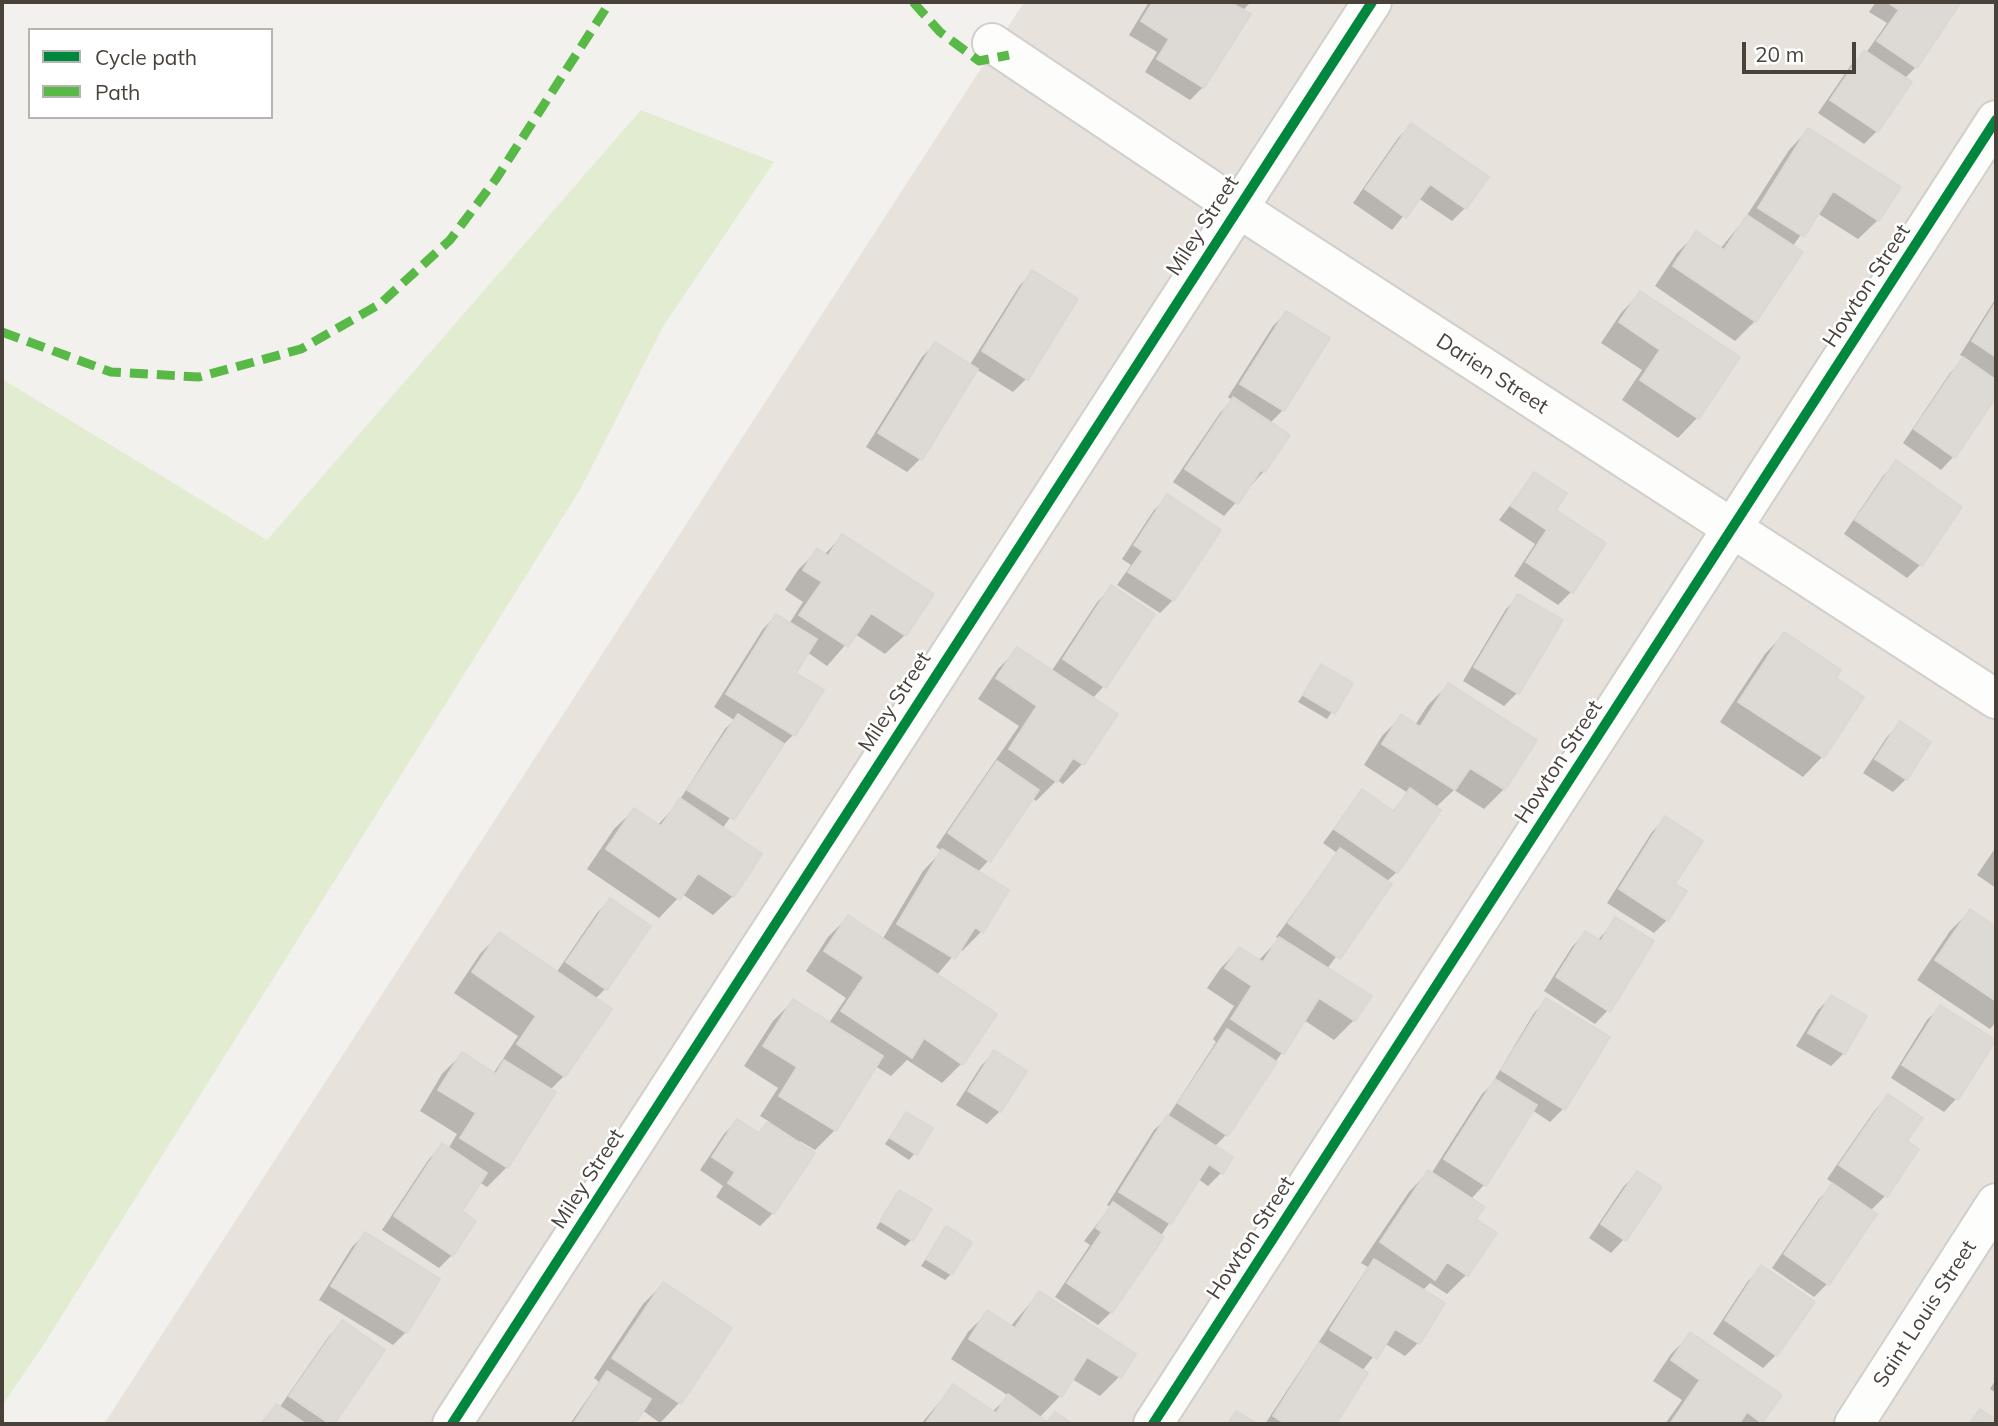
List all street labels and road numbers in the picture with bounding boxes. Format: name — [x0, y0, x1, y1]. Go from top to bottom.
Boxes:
street label: Miley Street — [1161, 171, 1245, 281]
street label: Howton Street — [1818, 220, 1916, 352]
street label: Darien Street — [1431, 329, 1553, 419]
street label: Miley Street — [853, 647, 937, 757]
street label: Howton Street — [1510, 696, 1608, 828]
street label: Miley Street — [546, 1124, 630, 1234]
street label: Howton Street — [1202, 1172, 1300, 1304]
street label: Saint Louis Street — [1868, 1236, 1982, 1392]

